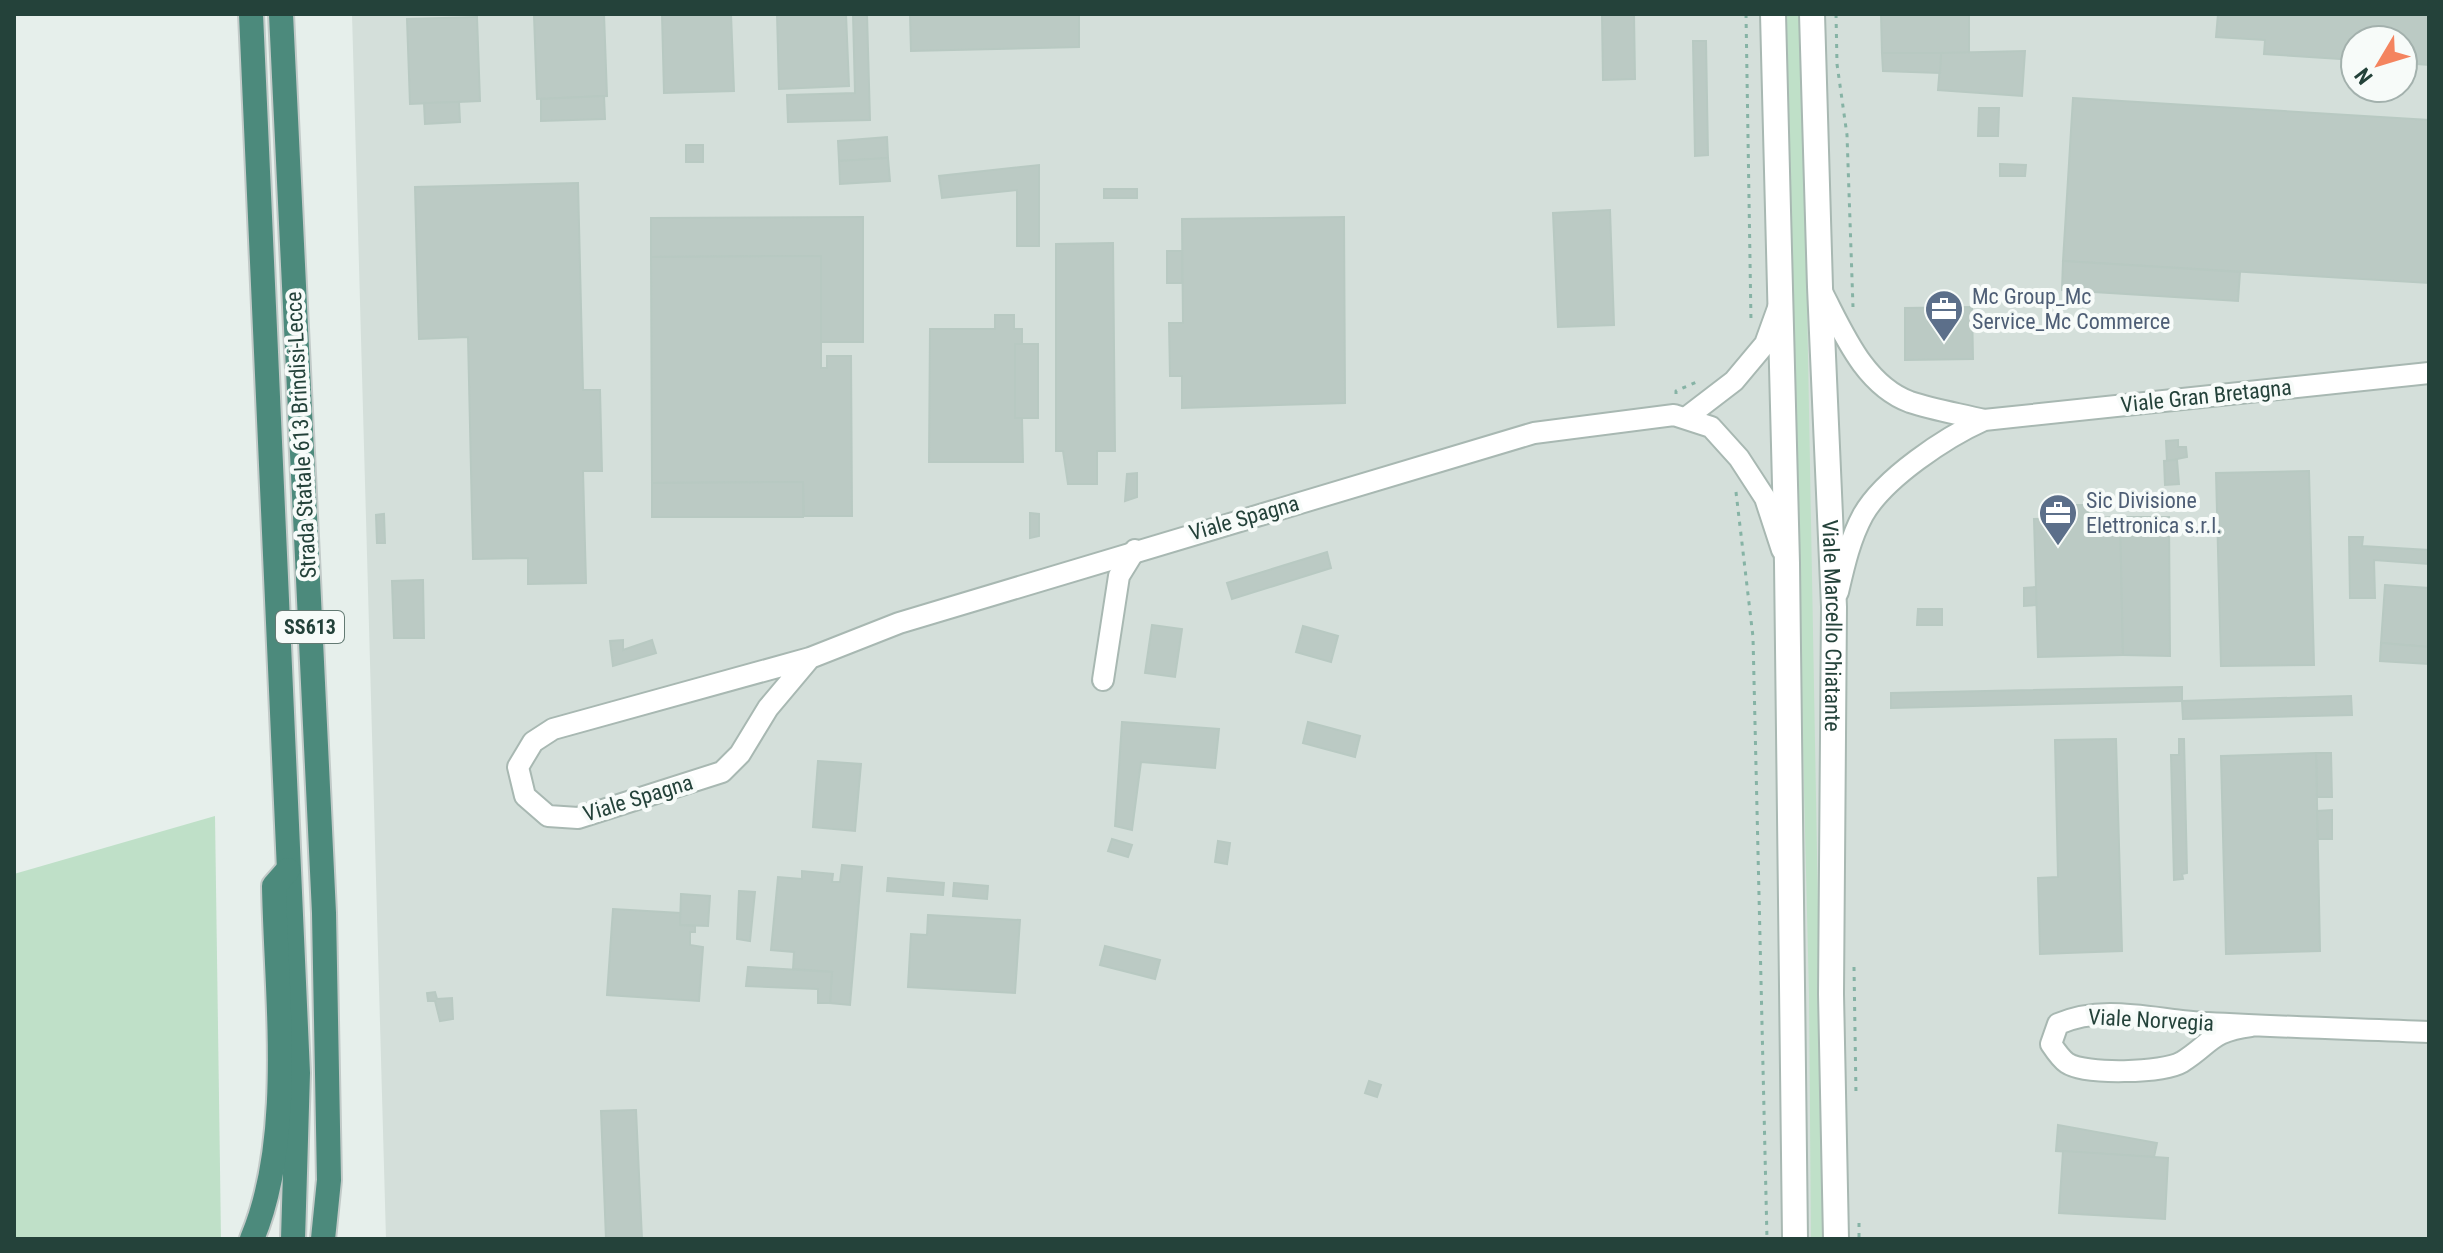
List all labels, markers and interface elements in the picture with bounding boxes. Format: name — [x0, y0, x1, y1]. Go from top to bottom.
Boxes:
north arrow — [2339, 24, 2419, 104]
text: N — [2350, 63, 2378, 89]
place label: Mc Group_Mc Service_Mc Commerce — [1972, 284, 2170, 334]
office icon: Mc Group_Mc Service_Mc Commerce — [1923, 288, 1965, 343]
street label: Strada Statale 613 Brindisi-Lecce — [281, 291, 321, 579]
street label: Viale Gran Bretagna — [2119, 375, 2293, 417]
place label: Sic Divisione Elettronica s.r.l. — [2086, 488, 2222, 538]
street label: Viale Spagna — [1186, 490, 1302, 546]
office icon: Sic Divisione Elettronica s.r.l. — [2037, 492, 2079, 547]
street label: Viale Marcello Chiatante — [1818, 519, 1847, 732]
road number: SS613 — [276, 611, 344, 643]
street label: Viale Spagna — [580, 770, 696, 826]
street label: Viale Norvegia — [2087, 1004, 2215, 1036]

